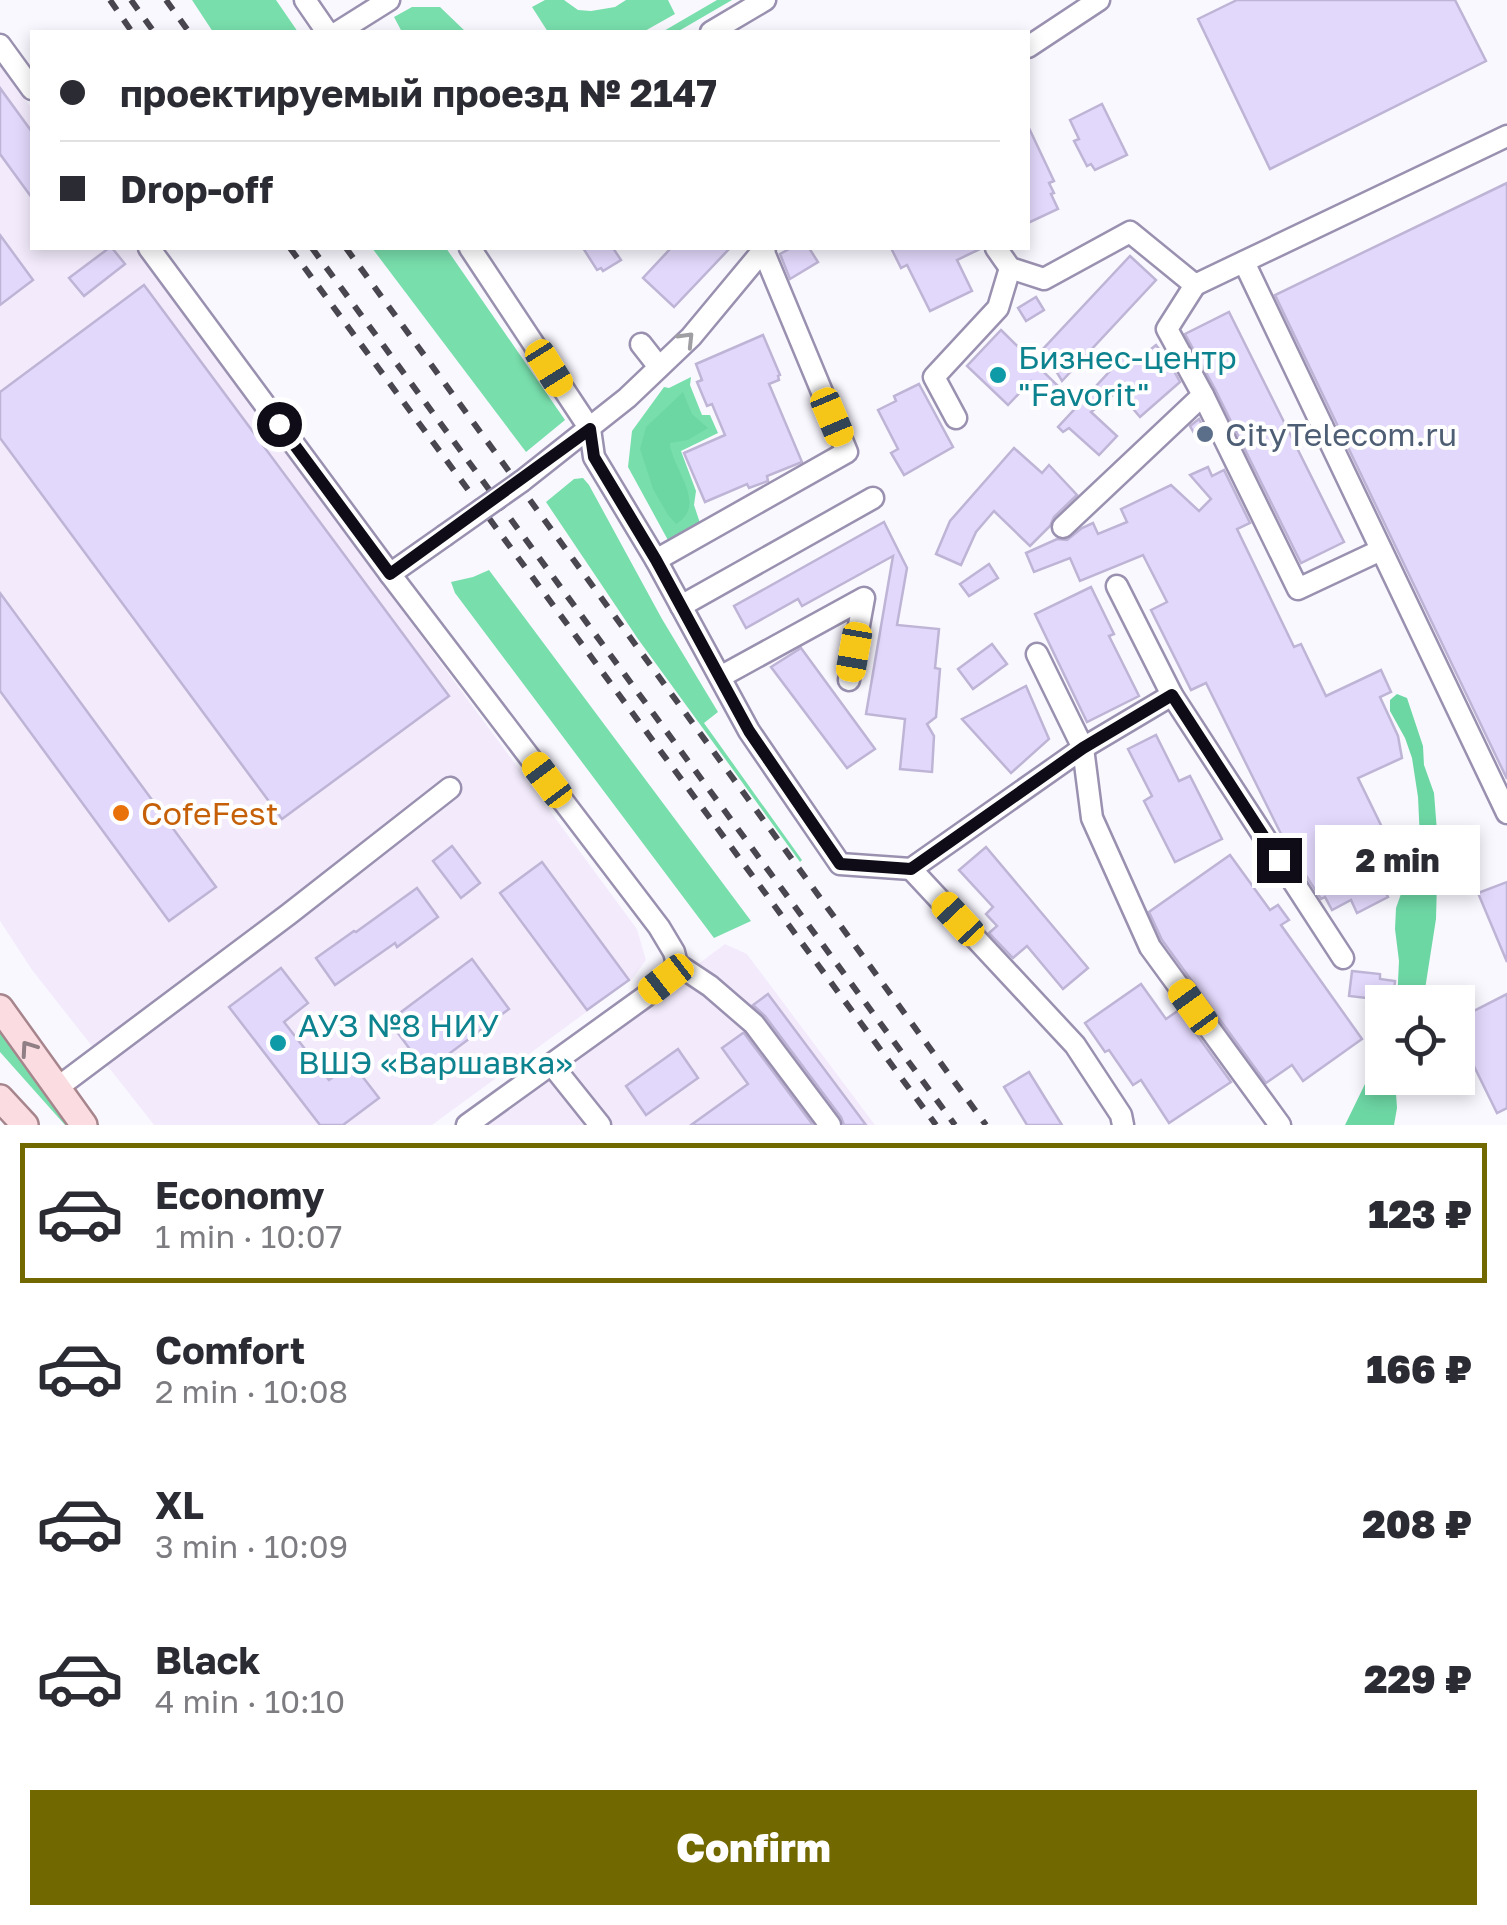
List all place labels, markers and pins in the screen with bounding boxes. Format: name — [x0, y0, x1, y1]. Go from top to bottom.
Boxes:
place label: Бизнес-центр "Favorit" — [1018, 338, 1237, 413]
marker: Бизнес-центр "Favorit" — [987, 364, 1009, 386]
place label: CityTelecom.ru — [1225, 415, 1457, 453]
marker: CityTelecom.ru — [1194, 423, 1216, 445]
place label: CofeFest — [141, 794, 279, 832]
marker: CofeFest — [110, 802, 132, 824]
place label: АУЗ №8 НИУ ВШЭ «Варшавка» — [298, 1006, 573, 1081]
marker: АУЗ №8 НИУ ВШЭ «Варшавка» — [267, 1032, 289, 1054]

